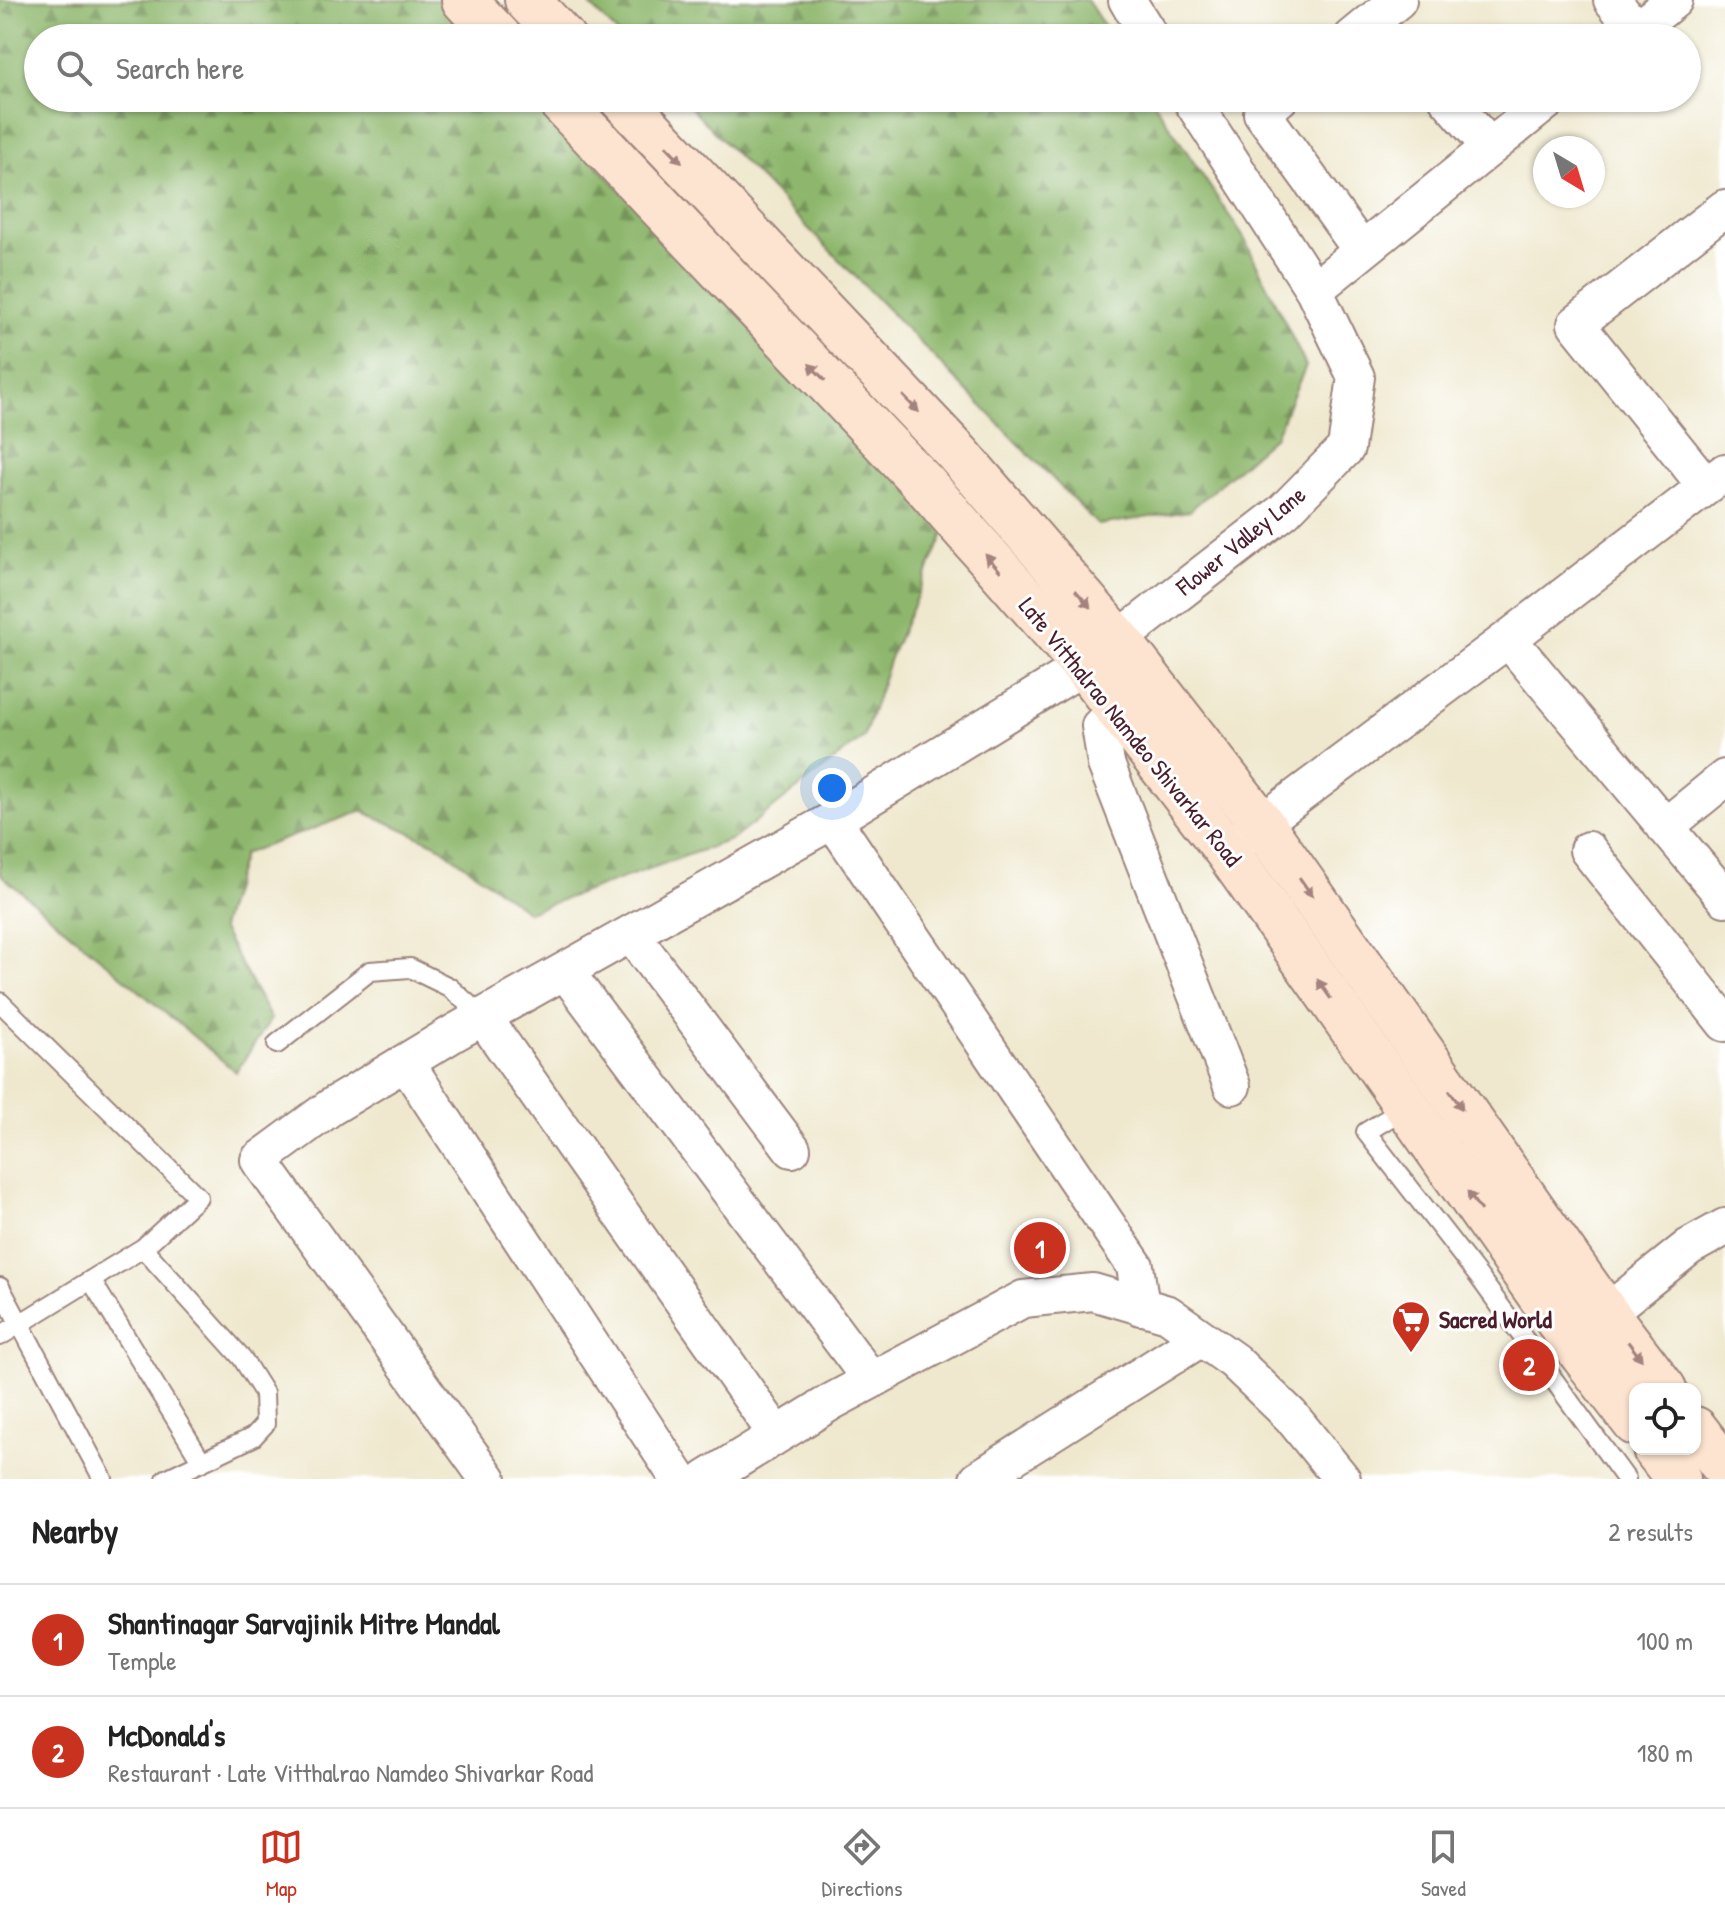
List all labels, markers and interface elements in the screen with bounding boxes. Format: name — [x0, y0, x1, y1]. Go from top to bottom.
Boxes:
search box — [24, 24, 1701, 112]
icon: search — [52, 46, 96, 90]
text: Search here — [116, 48, 244, 88]
north arrow — [1533, 136, 1605, 208]
one-way arrow — [665, 145, 683, 164]
one-way arrow — [808, 363, 826, 382]
one-way arrow — [902, 394, 920, 413]
street label: Flower Valley Lane — [1168, 478, 1312, 603]
one-way arrow — [985, 553, 1002, 573]
one-way arrow — [1074, 589, 1092, 608]
street label: Late Vitthalrao Namdeo Shivarkar Road — [1012, 590, 1249, 873]
your location — [812, 768, 852, 808]
one-way arrow — [1298, 877, 1313, 898]
one-way arrow — [1317, 978, 1332, 999]
one-way arrow — [1448, 1089, 1463, 1110]
one-way arrow — [1467, 1191, 1482, 1212]
pin: 1 — [1014, 1218, 1066, 1278]
supermarket icon: Sacred World — [1390, 1299, 1432, 1354]
place label: Sacred World — [1439, 1303, 1552, 1335]
pin: 2 — [1503, 1335, 1555, 1395]
one-way arrow — [1627, 1341, 1643, 1361]
map controls — [1629, 1383, 1701, 1455]
button: locate — [1629, 1383, 1701, 1455]
text: Nearby — [32, 1508, 118, 1554]
text: 2 results — [1608, 1514, 1693, 1549]
text: Shantinagar Sarvajinik Mitre Mandal — [108, 1603, 500, 1643]
text: 1 — [53, 1623, 63, 1658]
text: 100 m — [1637, 1623, 1693, 1658]
text: Temple — [108, 1643, 177, 1678]
text: McDonald's — [108, 1715, 225, 1755]
text: 2 — [52, 1735, 64, 1770]
text: 180 m — [1637, 1735, 1693, 1770]
text: Restaurant · Late Vitthalrao Namdeo Shivarkar Road — [108, 1755, 593, 1790]
tab: Map — [259, 1825, 303, 1903]
tab: Directions — [822, 1825, 903, 1903]
tab: Saved — [1421, 1825, 1466, 1903]

